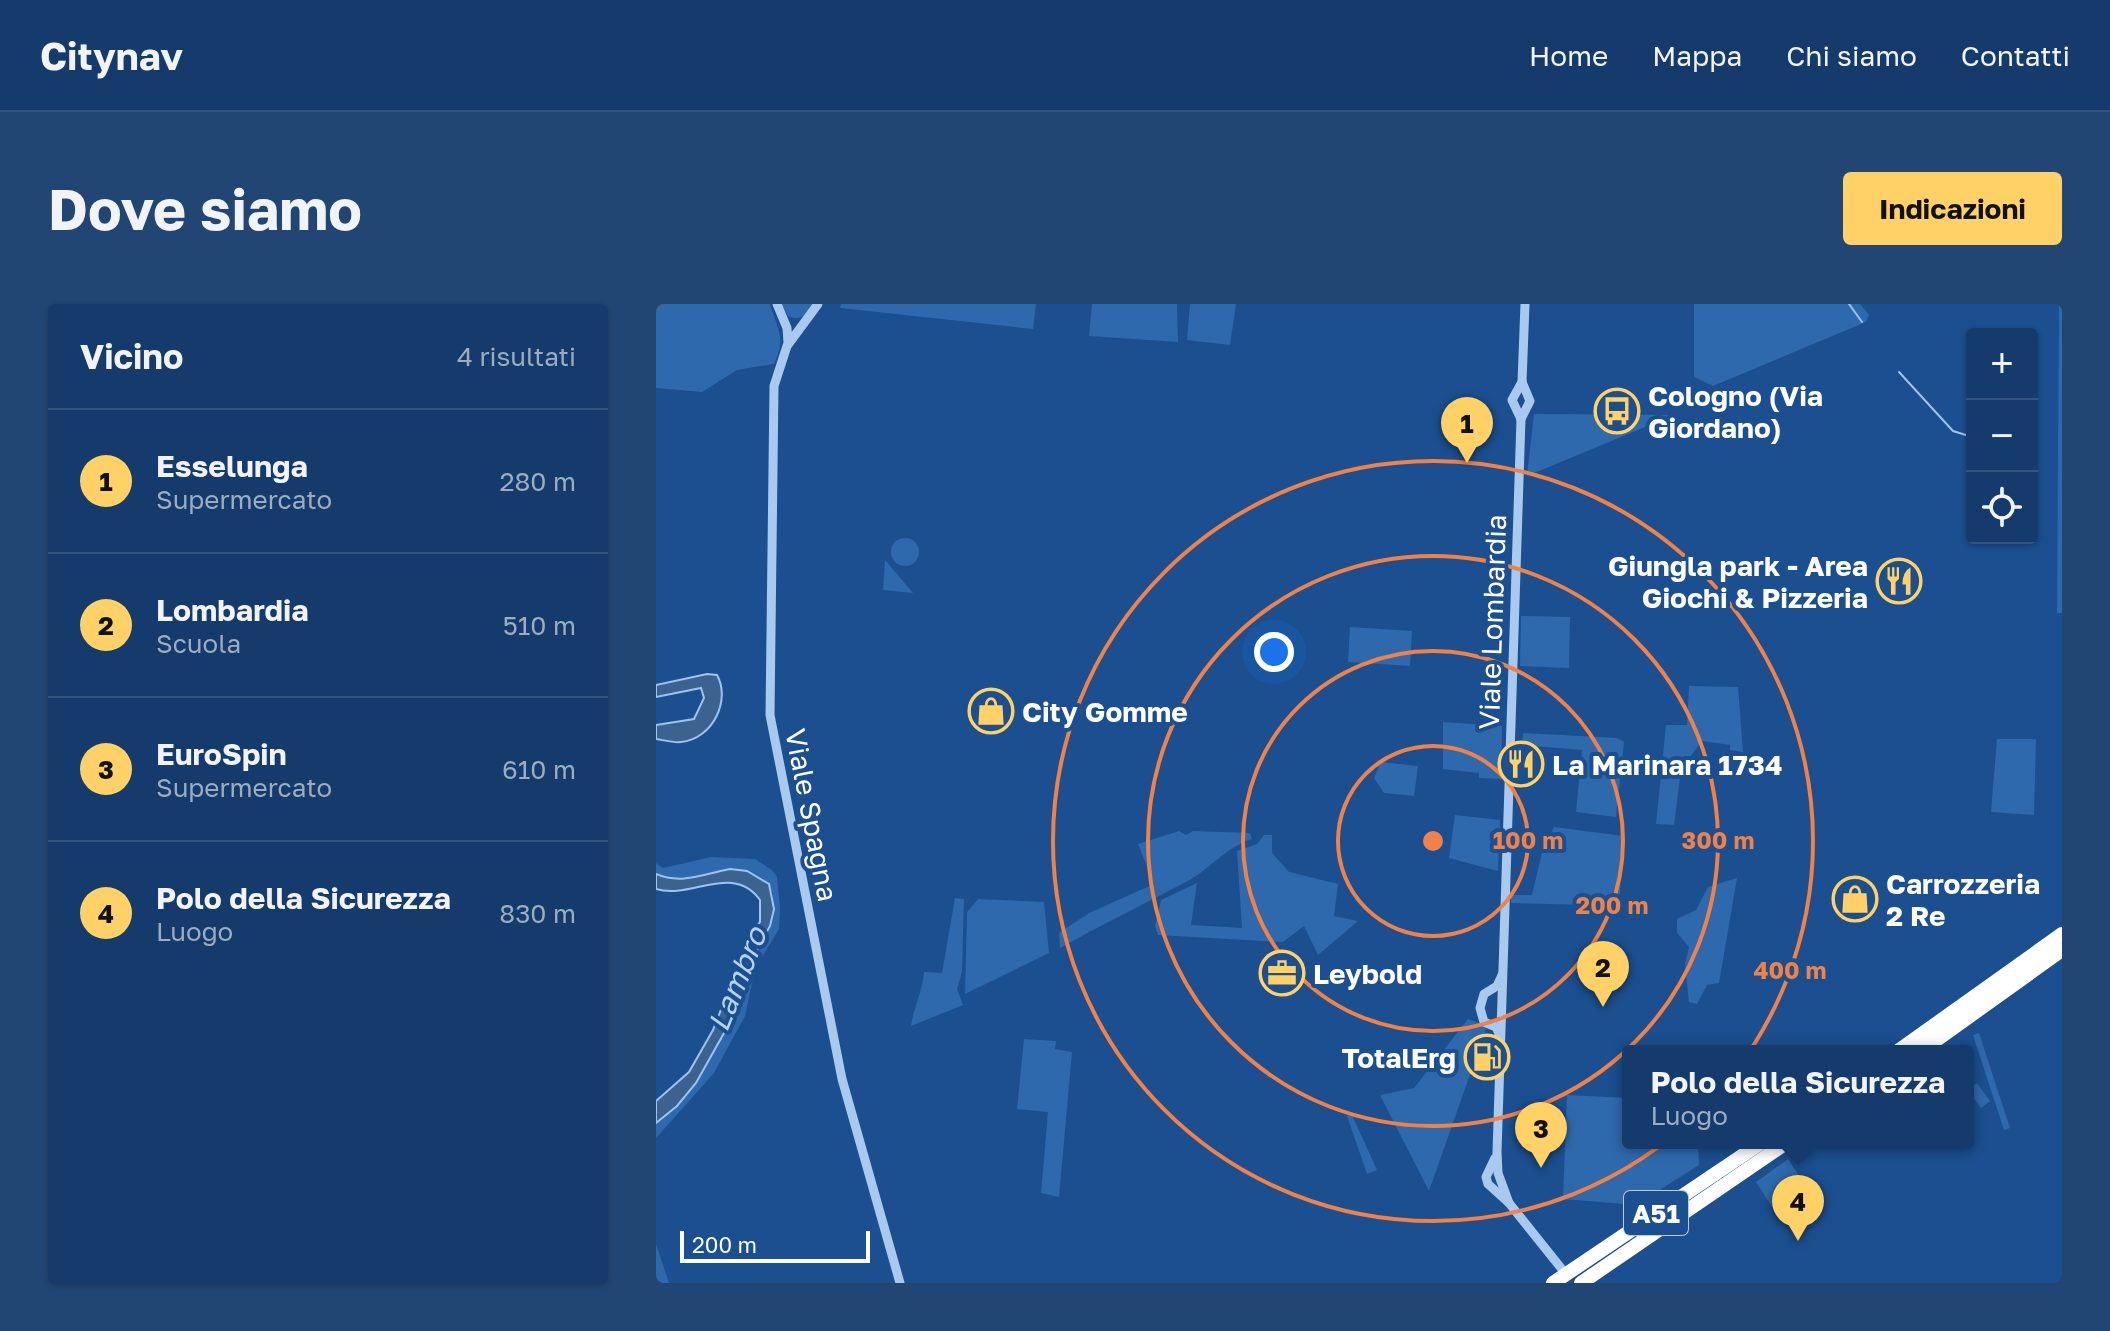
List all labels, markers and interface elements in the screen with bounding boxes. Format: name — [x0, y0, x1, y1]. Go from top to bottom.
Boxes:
text: Citynav — [40, 33, 183, 78]
text: Home — [1529, 39, 1608, 72]
text: Mappa — [1652, 39, 1742, 72]
text: Chi siamo — [1786, 39, 1917, 72]
text: Contatti — [1961, 39, 2070, 72]
button: Indicazioni — [1843, 172, 2062, 245]
text: Dove siamo — [48, 175, 362, 242]
map controls — [1966, 328, 2038, 544]
button: + — [1966, 328, 2038, 400]
text: Vicino — [80, 336, 183, 376]
text: 4 risultati — [457, 341, 576, 372]
place label: Cologno (Via Giordano) — [1648, 379, 1823, 444]
bus stop icon: Cologno (Via Giordano) — [1593, 387, 1641, 435]
pin: 1 — [1441, 397, 1493, 463]
button: − — [1966, 400, 2038, 472]
text: Esselunga — [156, 448, 308, 484]
text: 1 — [99, 466, 113, 497]
text: 280 m — [499, 466, 576, 497]
button: locate — [1966, 472, 2038, 544]
text: Supermercato — [156, 484, 332, 515]
street label: Viale Lombardia — [1472, 514, 1512, 730]
place label: Giungla park - Area Giochi & Pizzeria — [1608, 549, 1868, 614]
restaurant icon: Giungla park - Area Giochi & Pizzeria — [1875, 557, 1923, 605]
text: Lombardia — [156, 592, 309, 628]
text: 2 — [98, 610, 114, 641]
text: 510 m — [503, 610, 576, 641]
text: Scuola — [156, 628, 241, 659]
your location — [1254, 632, 1294, 672]
shop icon: City Gomme — [967, 687, 1015, 735]
place label: City Gomme — [1022, 695, 1188, 728]
street label: Viale Spagna — [779, 726, 845, 904]
text: EuroSpin — [156, 736, 287, 772]
restaurant icon: La Marinara 1734 — [1497, 740, 1545, 788]
place label: La Marinara 1734 — [1552, 748, 1782, 781]
text: 3 — [98, 754, 114, 785]
text: 610 m — [502, 754, 576, 785]
text: Supermercato — [156, 772, 332, 803]
text: 100 m — [1493, 825, 1563, 854]
text: 300 m — [1682, 825, 1754, 854]
centre of rings — [1419, 827, 1447, 855]
place label: Carrozzeria 2 Re — [1886, 867, 2040, 932]
shop icon: Carrozzeria 2 Re — [1831, 875, 1879, 923]
text: Polo della Sicurezza — [156, 880, 451, 916]
text: 200 m — [1576, 890, 1648, 919]
text: 4 — [98, 898, 114, 929]
text: 830 m — [499, 898, 576, 929]
text: Luogo — [156, 916, 233, 947]
water label: Lambro — [700, 920, 775, 1036]
pin: 2 — [1577, 941, 1629, 1007]
office icon: Leybold — [1258, 949, 1306, 997]
text: 400 m — [1753, 955, 1827, 984]
place label: Leybold — [1313, 957, 1422, 990]
fuel station icon: TotalErg — [1463, 1033, 1511, 1081]
place label: TotalErg — [1341, 1041, 1456, 1074]
popup — [1622, 1045, 1974, 1149]
text: Polo della Sicurezza — [1651, 1064, 1945, 1100]
text: Luogo — [1651, 1100, 1728, 1131]
pin: 3 — [1515, 1102, 1567, 1168]
pin: 4 — [1772, 1175, 1824, 1241]
road number: A51 — [1624, 1191, 1688, 1235]
scale bar — [680, 1227, 870, 1263]
text: 200 m — [692, 1231, 757, 1258]

